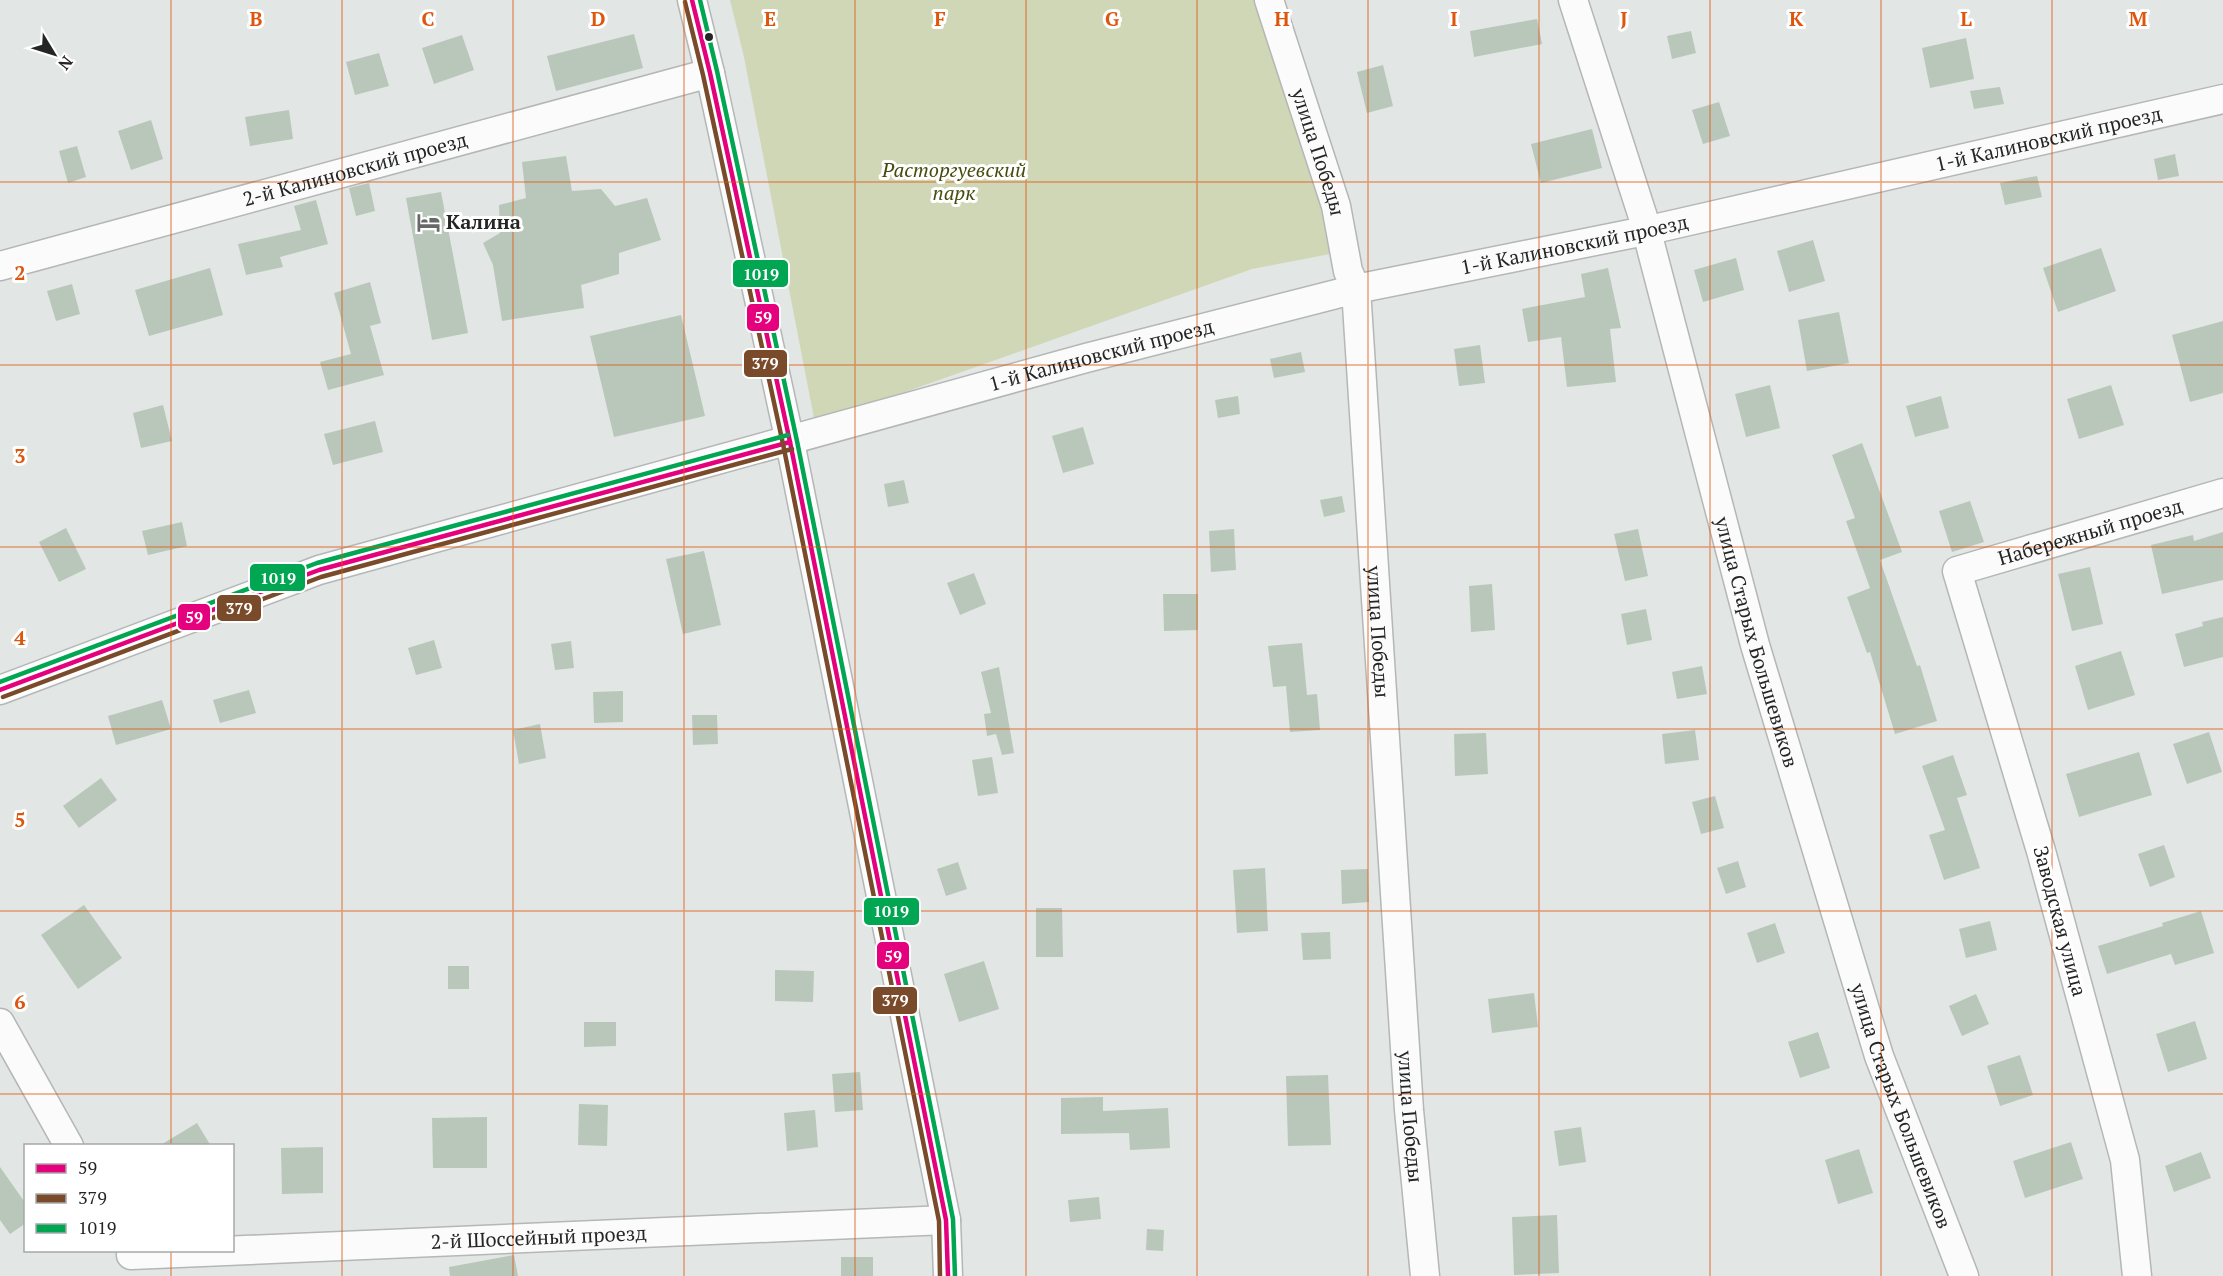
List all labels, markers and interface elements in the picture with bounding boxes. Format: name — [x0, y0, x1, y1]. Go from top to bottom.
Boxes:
text: B — [250, 5, 263, 32]
text: C — [421, 5, 435, 32]
text: D — [591, 5, 605, 32]
text: E — [764, 5, 776, 32]
text: F — [934, 5, 946, 32]
text: G — [1105, 5, 1119, 32]
text: H — [1274, 5, 1290, 32]
text: I — [1450, 5, 1458, 32]
text: J — [1620, 5, 1628, 32]
text: K — [1789, 5, 1804, 32]
text: L — [1960, 5, 1972, 32]
text: M — [2129, 5, 2148, 32]
north arrow — [24, 24, 84, 84]
unlabelled marker — [703, 31, 715, 43]
text: N — [53, 52, 78, 75]
street label: улица Победы — [1285, 84, 1352, 218]
street label: 1-й Калиновский проезд — [1933, 99, 2164, 177]
street label: 2-й Калиновский проезд — [240, 126, 470, 212]
park label: Расторгуевский парк — [881, 156, 1026, 206]
place label: Калина — [446, 208, 521, 235]
street label: 1-й Калиновский проезд — [1458, 208, 1691, 281]
hotel icon: Калина — [415, 209, 441, 235]
text: 2 — [14, 259, 26, 286]
line badge: 1019 — [732, 259, 789, 288]
text: 1019 — [743, 263, 779, 285]
line badge: 59 — [746, 303, 780, 332]
text: 59 — [754, 306, 772, 328]
street label: 1-й Калиновский проезд — [986, 312, 1216, 397]
line badge: 379 — [743, 349, 788, 378]
text: 379 — [751, 352, 779, 374]
text: 3 — [14, 442, 26, 469]
street label: Набережный проезд — [1995, 492, 2186, 571]
street label: улица Старых Большевиков — [1709, 513, 1805, 771]
line badge: 1019 — [249, 563, 306, 592]
street label: улица Победы — [1361, 564, 1396, 699]
text: 1019 — [260, 567, 296, 589]
line badge: 379 — [216, 594, 262, 622]
text: 379 — [225, 597, 253, 619]
line badge: 59 — [177, 603, 211, 631]
text: 59 — [185, 606, 203, 628]
text: 4 — [14, 624, 26, 651]
text: 5 — [14, 806, 26, 833]
street label: Заводская улица — [2027, 843, 2094, 999]
line badge: 1019 — [863, 897, 920, 926]
text: 1019 — [873, 900, 909, 922]
line badge: 59 — [876, 941, 910, 970]
text: 59 — [884, 945, 902, 967]
street label: улица Старых Большевиков — [1845, 979, 1958, 1232]
line badge: 379 — [872, 986, 918, 1015]
text: 6 — [14, 988, 26, 1015]
text: 379 — [881, 989, 909, 1011]
street label: улица Победы — [1392, 1049, 1430, 1184]
legend — [24, 1144, 234, 1252]
text: 59 — [78, 1155, 97, 1179]
text: 379 — [78, 1185, 107, 1209]
text: 1019 — [78, 1215, 116, 1239]
street label: 2-й Шоссейный проезд — [430, 1219, 647, 1255]

